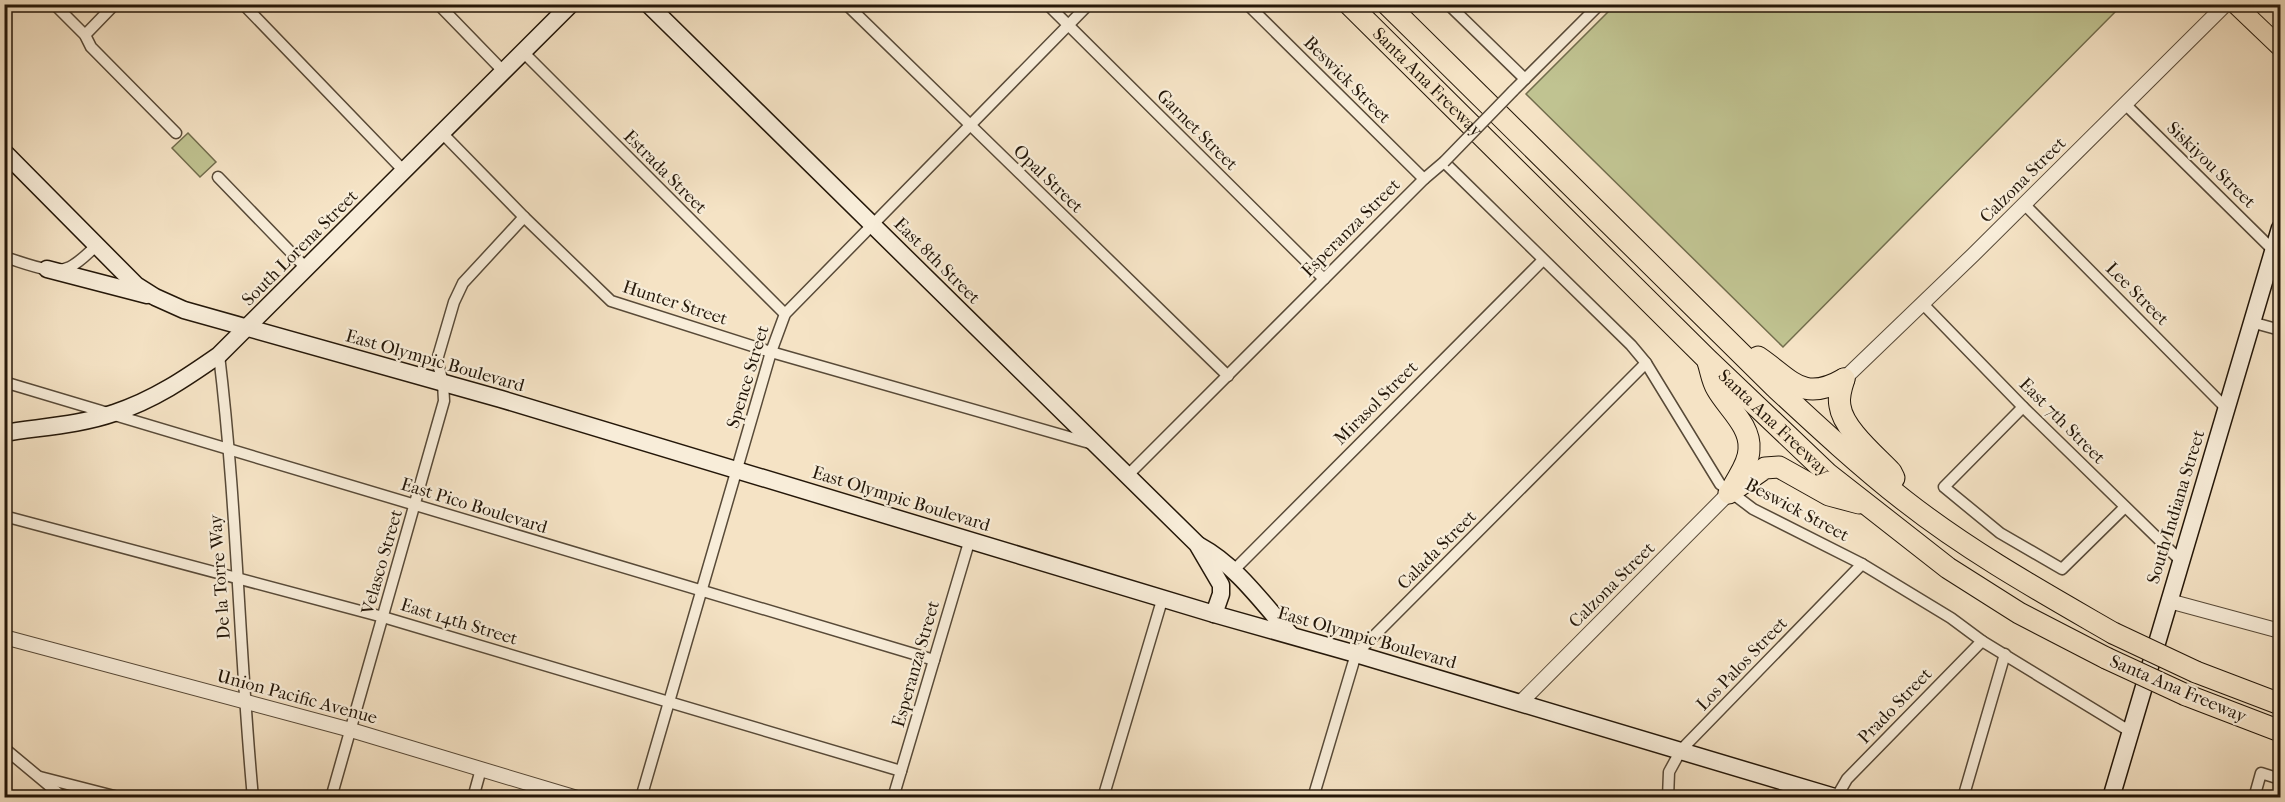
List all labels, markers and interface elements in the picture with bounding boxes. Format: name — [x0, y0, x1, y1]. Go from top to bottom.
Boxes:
street label: Santa Ana Freeway — [1368, 23, 1488, 142]
street label: Beswick Street — [1299, 32, 1395, 128]
street label: Garnet Street — [1152, 85, 1242, 175]
street label: Siskiyou Street — [2162, 117, 2260, 213]
street label: Estrada Street — [619, 126, 712, 219]
street label: Calzona Street — [1976, 132, 2071, 227]
street label: Opal Street — [1009, 141, 1088, 218]
street label: Esperanza Street — [1297, 174, 1405, 282]
street label: South Lorena Street — [238, 185, 363, 310]
street label: East 8th Street — [890, 214, 985, 309]
street label: Lee Street — [2101, 258, 2173, 330]
street label: Hunter Street — [620, 276, 731, 330]
street label: Spence Street — [722, 322, 774, 431]
street label: East Olympic Boulevard — [343, 325, 527, 397]
street label: Mirasol Street — [1330, 356, 1423, 449]
street label: Santa Ana Freeway — [1714, 365, 1836, 482]
street label: East 7th Street — [2015, 374, 2110, 469]
street label: South Indiana Street — [2143, 427, 2210, 586]
street label: East Olympic Boulevard — [809, 462, 993, 536]
street label: East Pico Boulevard — [398, 474, 550, 538]
street label: Beswick Street — [1742, 474, 1853, 546]
street label: Calada Street — [1393, 506, 1481, 594]
street label: Velasco Street — [357, 507, 407, 618]
street label: De la Torre Way — [205, 512, 235, 640]
street label: Calzona Street — [1565, 537, 1660, 632]
street label: East 14th Street — [398, 594, 521, 650]
street label: Esperanza Street — [888, 598, 944, 730]
street label: East Olympic Boulevard — [1275, 602, 1459, 674]
street label: Los Palos Street — [1692, 613, 1792, 715]
street label: Santa Ana Freeway — [2106, 651, 2251, 728]
street label: Prado Street — [1854, 663, 1937, 748]
street label: Union Pacific Avenue — [215, 665, 380, 729]

